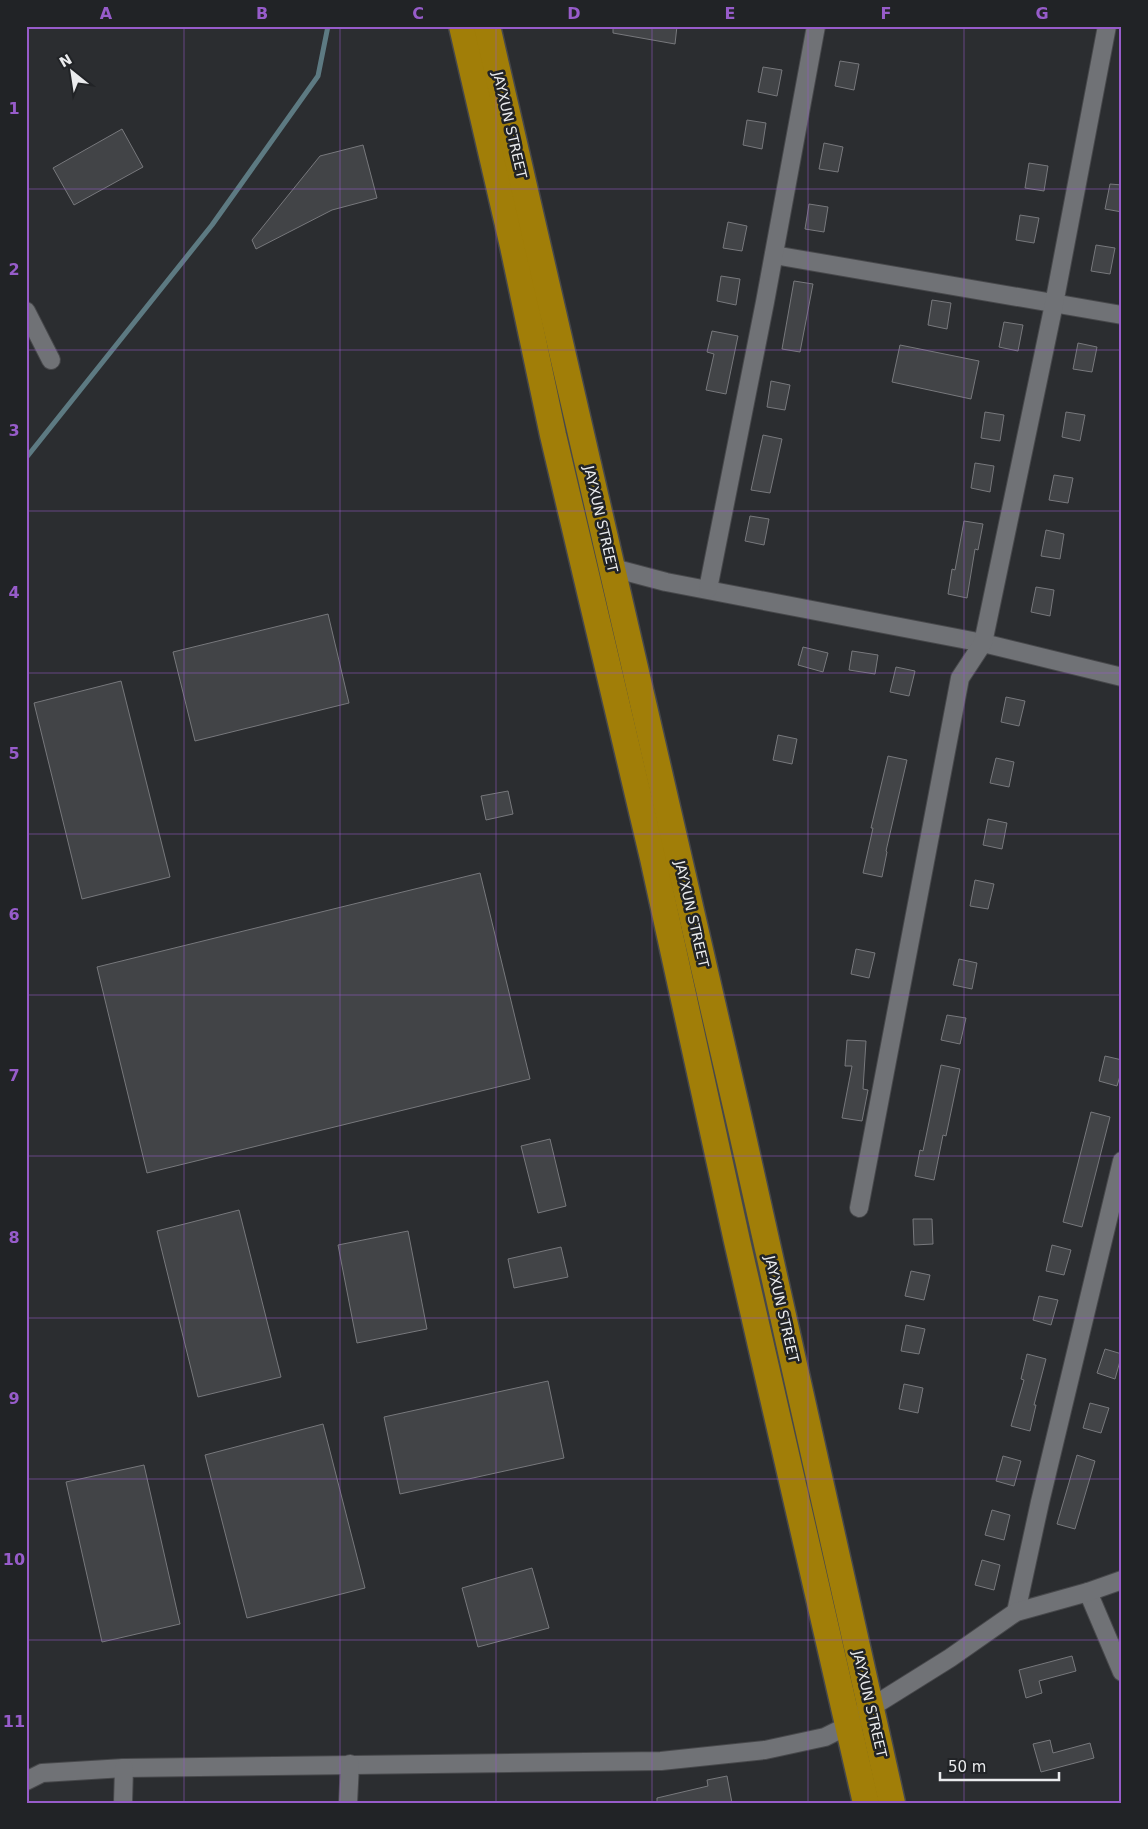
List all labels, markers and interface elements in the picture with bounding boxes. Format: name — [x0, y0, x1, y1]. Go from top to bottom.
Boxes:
text: A — [100, 4, 113, 23]
text: B — [256, 4, 268, 23]
text: C — [412, 4, 424, 23]
text: D — [567, 4, 581, 23]
text: E — [725, 4, 735, 23]
text: F — [881, 4, 891, 23]
text: G — [1035, 4, 1049, 23]
north arrow — [48, 48, 98, 98]
text: N — [56, 51, 75, 71]
street label: JAYXUN STREET — [490, 69, 530, 180]
text: 1 — [8, 99, 20, 118]
text: 2 — [8, 260, 20, 279]
text: 3 — [8, 421, 20, 440]
street label: JAYXUN STREET — [581, 463, 621, 574]
text: 4 — [8, 583, 20, 602]
text: 5 — [8, 744, 20, 763]
street label: JAYXUN STREET — [672, 858, 712, 969]
text: 6 — [8, 905, 20, 924]
text: 7 — [8, 1066, 20, 1085]
text: 8 — [8, 1228, 20, 1247]
street label: JAYXUN STREET — [762, 1253, 802, 1364]
text: 9 — [8, 1389, 20, 1408]
text: 10 — [3, 1550, 25, 1569]
street label: JAYXUN STREET — [850, 1648, 890, 1759]
text: 11 — [3, 1712, 25, 1731]
scale bar — [940, 1749, 1059, 1781]
text: 50 m — [948, 1758, 986, 1776]

